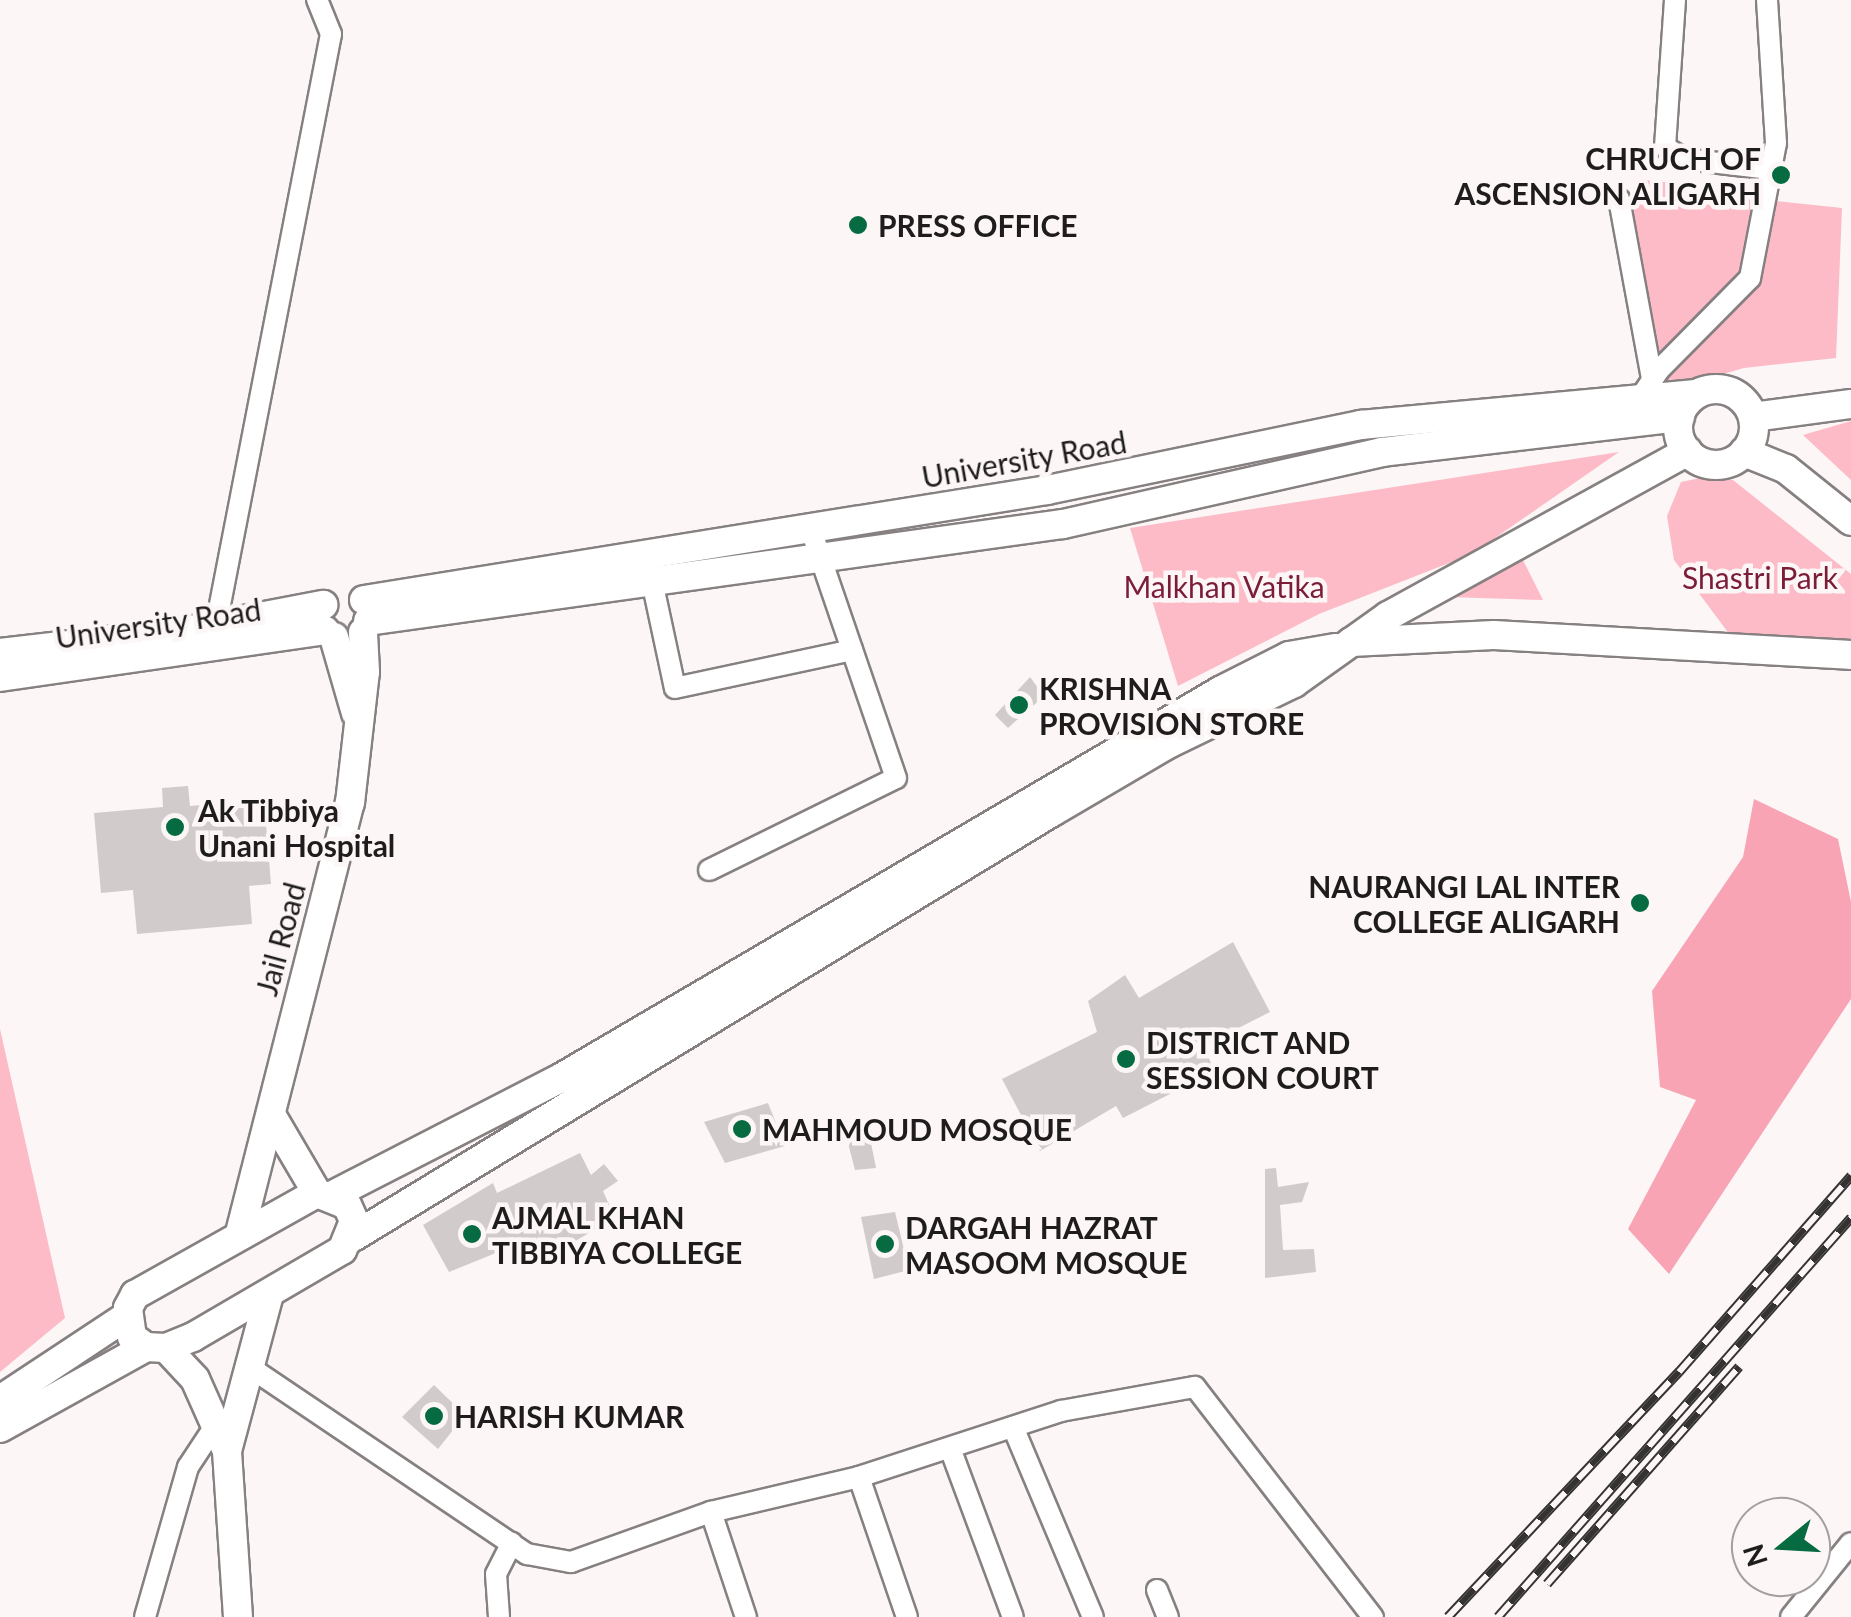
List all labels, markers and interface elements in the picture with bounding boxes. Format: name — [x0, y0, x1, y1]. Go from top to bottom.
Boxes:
place label: CHRUCH OF ASCENSION ALIGARH — [1453, 140, 1761, 210]
marker: CHRUCH OF ASCENSION ALIGARH — [1770, 164, 1792, 186]
place label: PRESS OFFICE — [878, 207, 1077, 243]
marker: PRESS OFFICE — [847, 214, 869, 236]
street label: University Road — [918, 423, 1130, 495]
park label: Shastri Park — [1682, 559, 1838, 595]
park label: Malkhan Vatika — [1123, 568, 1325, 604]
street label: University Road — [53, 591, 263, 655]
place label: KRISHNA PROVISION STORE — [1039, 670, 1304, 740]
marker: KRISHNA PROVISION STORE — [1008, 694, 1030, 716]
place label: Ak Tibbiya Unani Hospital — [198, 792, 395, 862]
marker: Ak Tibbiya Unani Hospital — [162, 814, 188, 840]
place label: NAURANGI LAL INTER COLLEGE ALIGARH — [1307, 868, 1620, 938]
street label: Jail Road — [248, 879, 312, 999]
marker: NAURANGI LAL INTER COLLEGE ALIGARH — [1629, 892, 1651, 914]
place label: DISTRICT AND SESSION COURT — [1146, 1024, 1379, 1094]
marker: DISTRICT AND SESSION COURT — [1115, 1048, 1137, 1070]
place label: MAHMOUD MOSQUE — [762, 1111, 1072, 1147]
marker: MAHMOUD MOSQUE — [731, 1118, 753, 1140]
place label: AJMAL KHAN TIBBIYA COLLEGE — [492, 1199, 743, 1270]
place label: DARGAH HAZRAT MASOOM MOSQUE — [905, 1209, 1188, 1280]
marker: AJMAL KHAN TIBBIYA COLLEGE — [461, 1223, 483, 1245]
marker: DARGAH HAZRAT MASOOM MOSQUE — [874, 1233, 896, 1255]
place label: HARISH KUMAR — [454, 1398, 684, 1434]
marker: HARISH KUMAR — [423, 1405, 445, 1427]
north arrow — [1731, 1497, 1831, 1597]
text: N — [1735, 1540, 1774, 1571]

